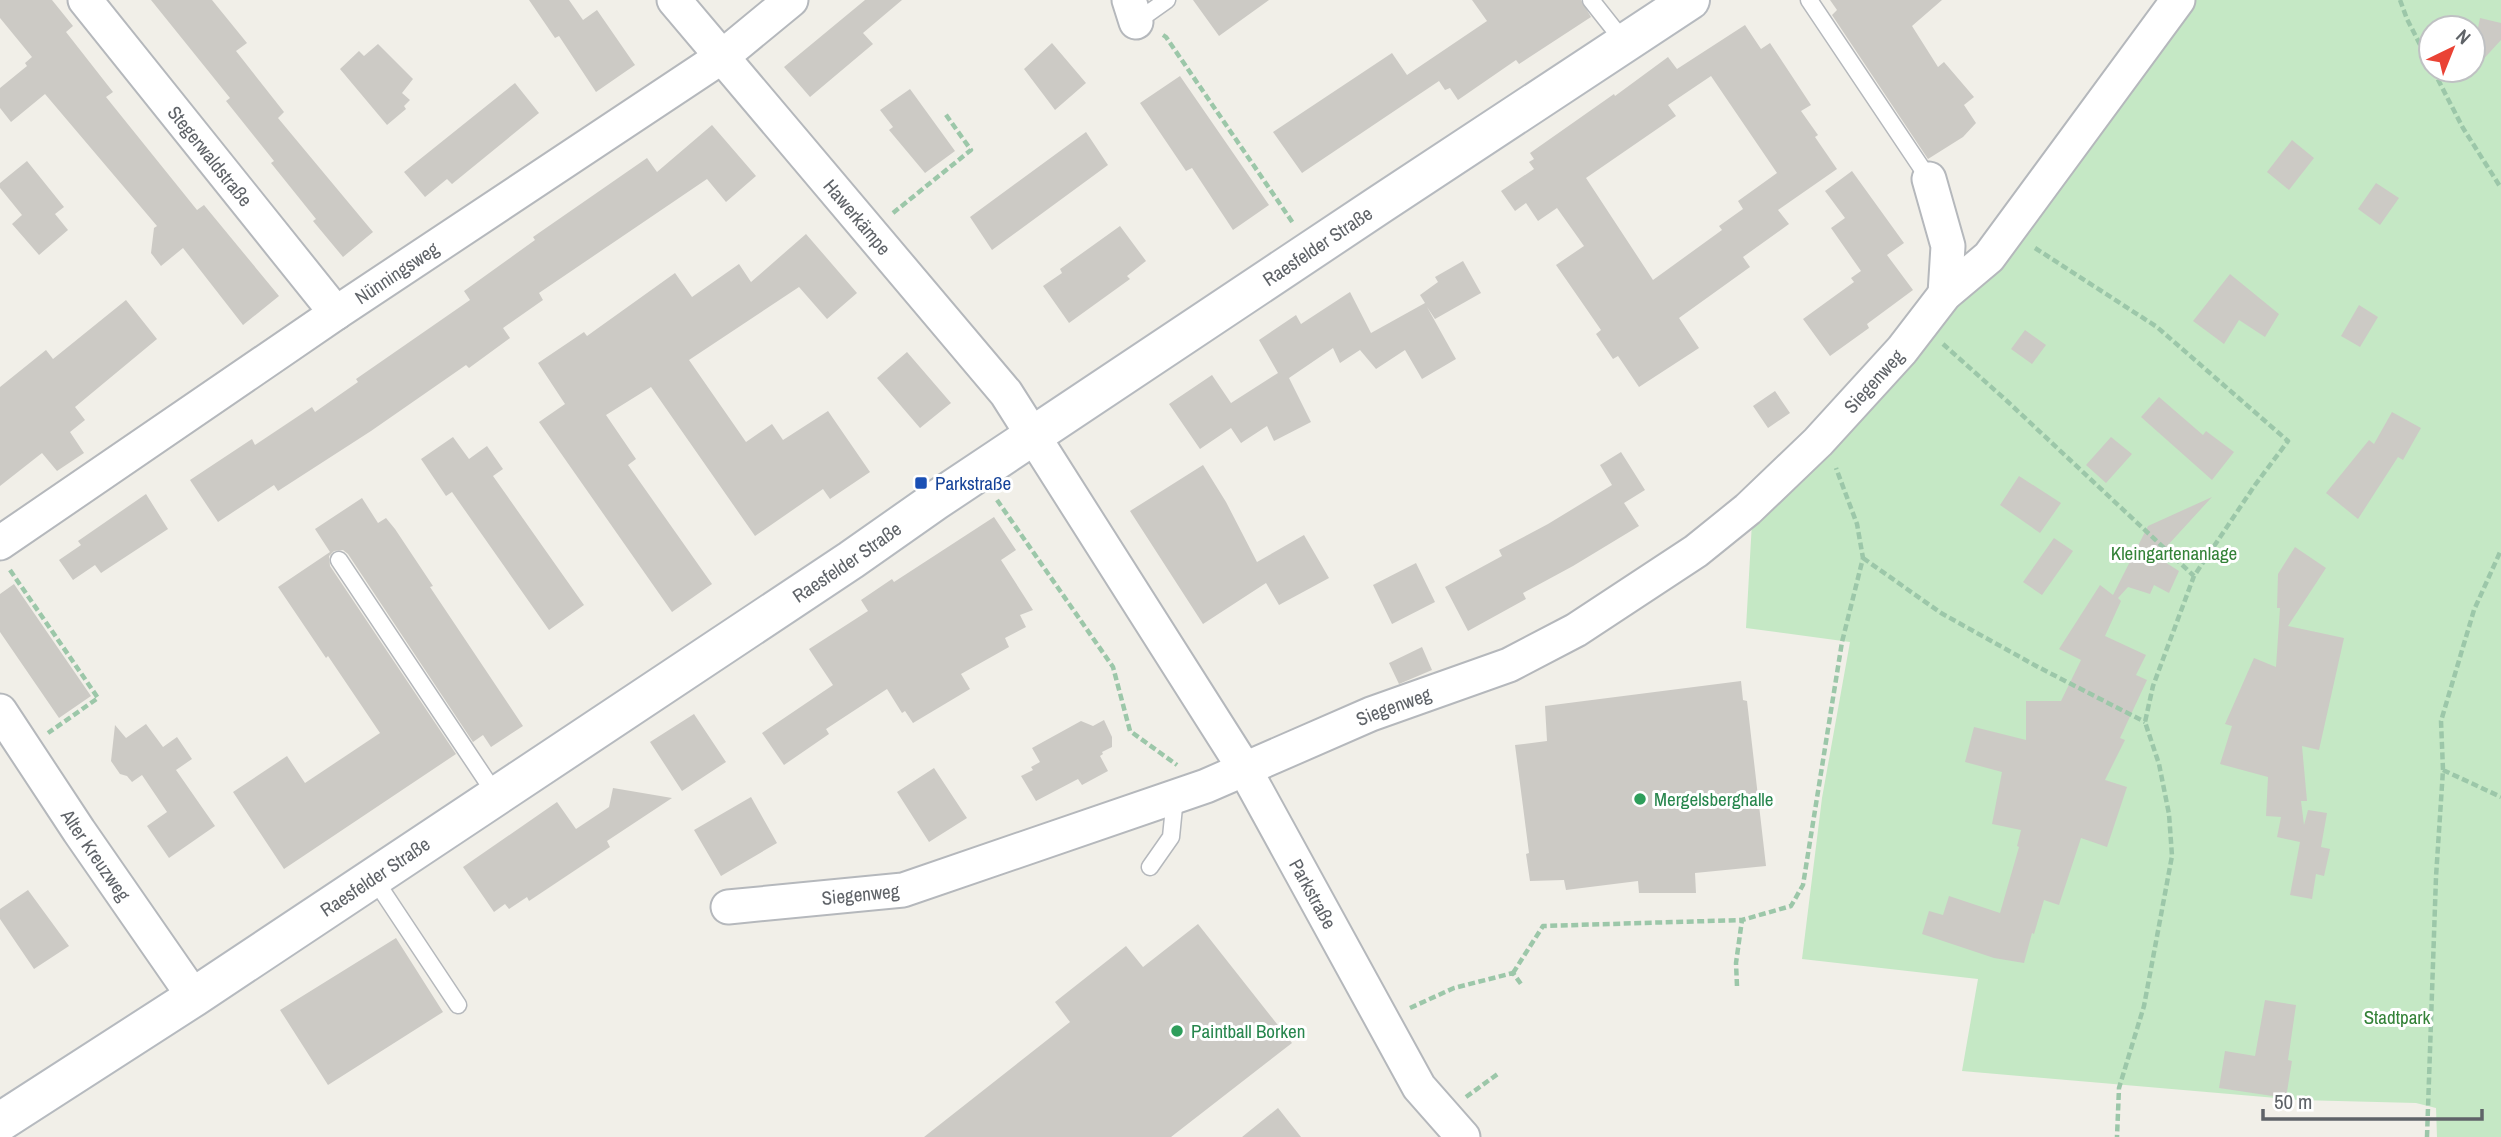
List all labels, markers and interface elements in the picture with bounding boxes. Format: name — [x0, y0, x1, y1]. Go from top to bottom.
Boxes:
north arrow — [2417, 14, 2487, 84]
text: N — [2451, 23, 2477, 50]
street label: Stegerwaldstraße — [162, 100, 258, 212]
street label: Hawerkämpe — [818, 173, 897, 260]
street label: Raesfelder Straße — [1257, 200, 1377, 292]
street label: Nünningsweg — [350, 235, 444, 310]
street label: Siegenweg — [1838, 343, 1910, 419]
place label: Parkstraße — [935, 470, 1011, 496]
marker: Parkstraße — [913, 475, 929, 491]
street label: Raesfelder Straße — [787, 516, 906, 609]
park label: Kleingartenanlage — [2111, 540, 2237, 566]
street label: Siegenweg — [1352, 681, 1435, 732]
place label: Mergelsberghalle — [1654, 786, 1774, 812]
marker: Mergelsberghalle — [1632, 791, 1648, 807]
street label: Alter Kreuzweg — [55, 803, 137, 906]
street label: Raesfelder Straße — [315, 831, 435, 923]
street label: Parkstraße — [1283, 854, 1343, 933]
street label: Siegenweg — [820, 877, 901, 911]
park label: Stadtpark — [2364, 1004, 2431, 1030]
place label: Paintball Borken — [1191, 1018, 1305, 1044]
marker: Paintball Borken — [1169, 1023, 1185, 1039]
scale bar — [2263, 1078, 2482, 1122]
text: 50 m — [2274, 1087, 2312, 1116]

